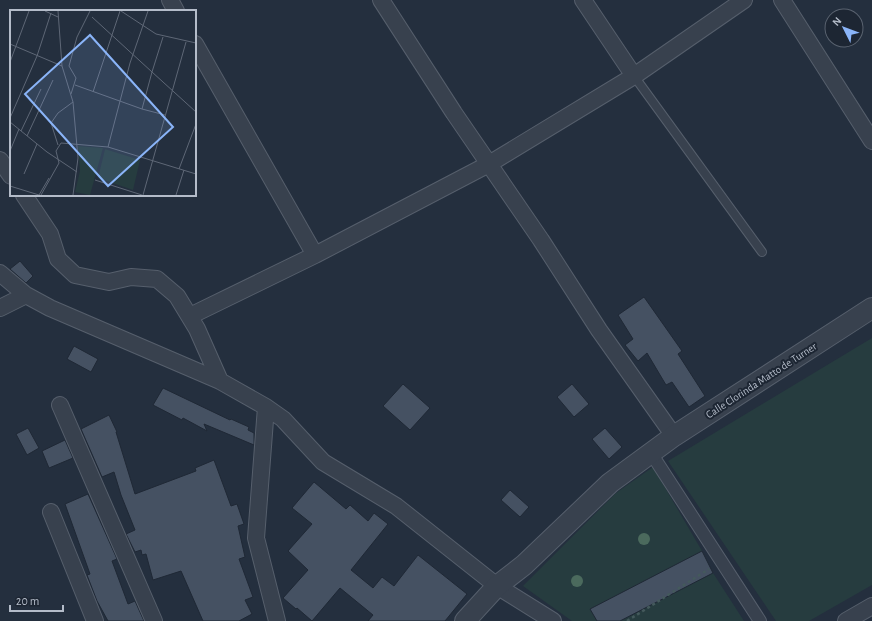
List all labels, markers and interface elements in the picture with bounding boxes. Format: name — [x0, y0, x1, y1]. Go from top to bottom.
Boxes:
north arrow — [824, 8, 864, 48]
inset map — [10, 10, 196, 196]
text: N — [830, 15, 844, 28]
street label: Calle Clorinda Matto de Turner — [704, 340, 819, 420]
scale bar — [10, 587, 63, 613]
text: 20 m — [16, 595, 39, 607]

